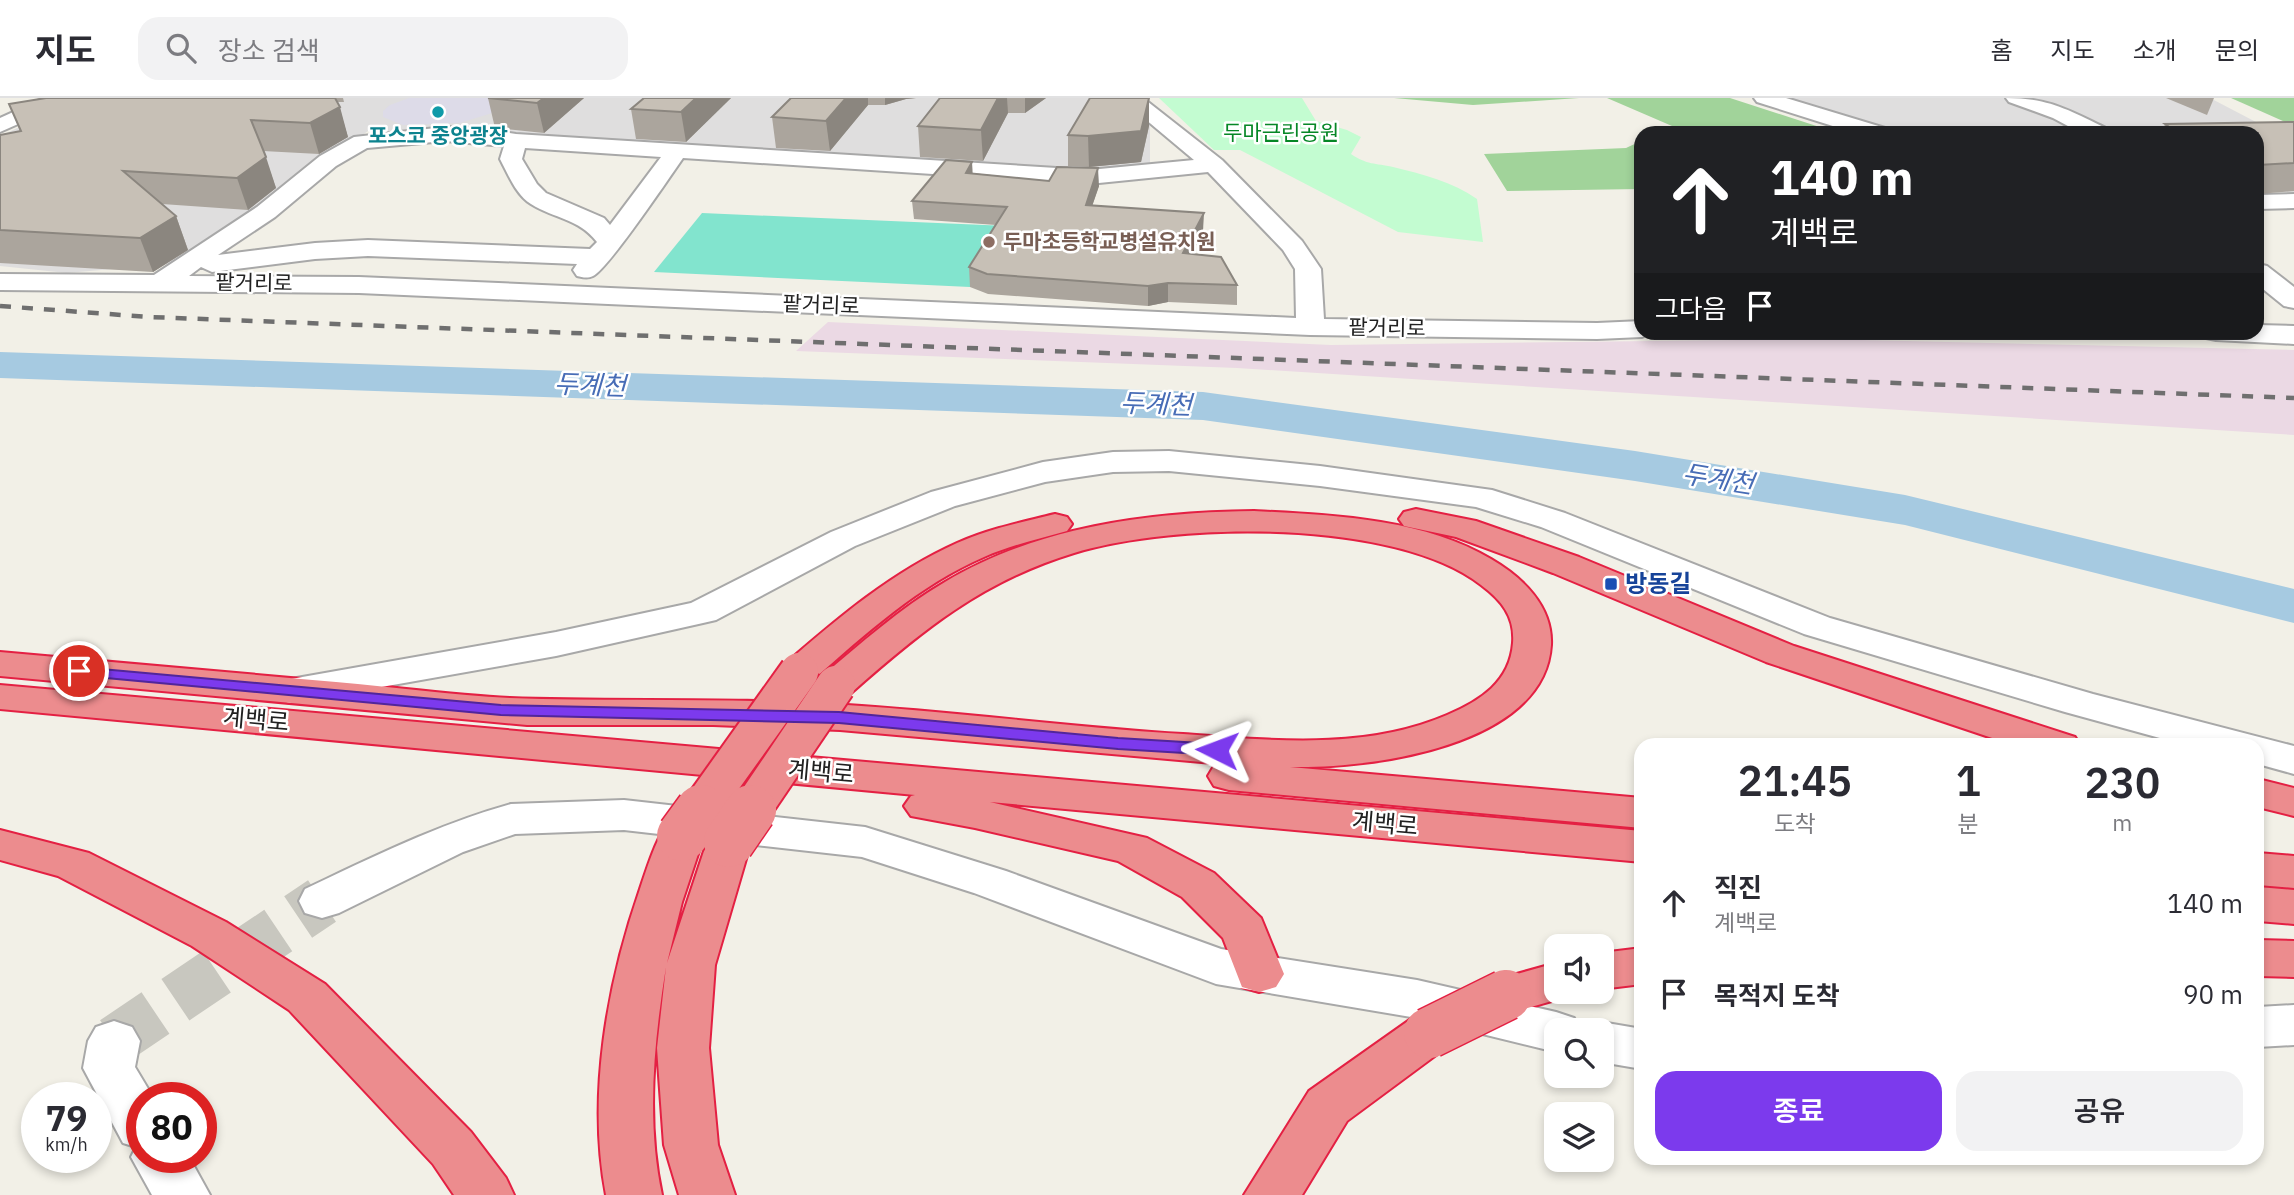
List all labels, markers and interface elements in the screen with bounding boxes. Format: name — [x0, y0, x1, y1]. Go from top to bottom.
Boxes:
search box — [138, 17, 628, 80]
text: 지도 — [35, 28, 96, 71]
icon: search — [162, 29, 200, 67]
text: 장소 검색 — [218, 33, 320, 67]
text: 홈 — [1990, 34, 2012, 66]
text: 지도 — [2050, 34, 2095, 66]
text: 소개 — [2133, 34, 2177, 66]
text: 문의 — [2215, 34, 2259, 66]
marker: 포스코 중앙광장 — [430, 104, 446, 120]
park label: 두마근린공원 — [1223, 118, 1339, 146]
place label: 포스코 중앙광장 — [368, 121, 508, 149]
text: 140 m — [1770, 145, 1914, 208]
icon: ahead — [1655, 154, 1746, 245]
text: 계백로 — [1770, 211, 1858, 253]
place label: 두마초등학교병설유치원 — [1003, 227, 1216, 255]
marker: 두마초등학교병설유치원 — [981, 234, 997, 250]
street label: 팥거리로 — [215, 267, 293, 297]
icon: arrive — [1741, 287, 1779, 325]
street label: 팥거리로 — [782, 289, 860, 319]
text: 그다음 — [1655, 291, 1727, 325]
street label: 팥거리로 — [1348, 312, 1426, 342]
water label: 두계천 — [554, 366, 630, 402]
water label: 두계천 — [1120, 385, 1196, 421]
water label: 두계천 — [1680, 456, 1759, 501]
place label: 방동길 — [1625, 567, 1691, 599]
marker: 방동길 — [1603, 576, 1619, 592]
pin — [49, 641, 109, 701]
icon: arrive — [60, 652, 98, 690]
street label: 계백로 — [222, 700, 290, 738]
position arrow — [1180, 713, 1254, 787]
street label: 계백로 — [787, 752, 855, 790]
text: 21:45 — [1738, 753, 1852, 808]
text: 1 — [1956, 753, 1981, 808]
text: 230 — [2085, 755, 2160, 810]
street label: 계백로 — [1351, 804, 1419, 842]
text: m — [2112, 807, 2132, 837]
text: 도착 — [1774, 808, 1816, 838]
text: 분 — [1958, 808, 1979, 838]
text: 직진 — [1714, 870, 1762, 904]
icon: ahead — [1655, 884, 1693, 922]
text: 140 m — [2167, 886, 2243, 920]
text: 계백로 — [1714, 907, 1777, 937]
map controls — [1544, 934, 1614, 1172]
button: sound — [1544, 934, 1614, 1004]
icon: arrive — [1655, 975, 1693, 1013]
text: 90 m — [2183, 977, 2243, 1011]
text: 목적지 도착 — [1714, 978, 1840, 1012]
button: search — [1544, 1018, 1614, 1088]
button: 종료 — [1655, 1071, 1942, 1151]
button: 공유 — [1956, 1071, 2243, 1151]
speed limit sign: 80 — [126, 1082, 217, 1173]
text: 79 — [45, 1095, 88, 1141]
button: layers — [1544, 1102, 1614, 1172]
text: km/h — [45, 1133, 88, 1156]

